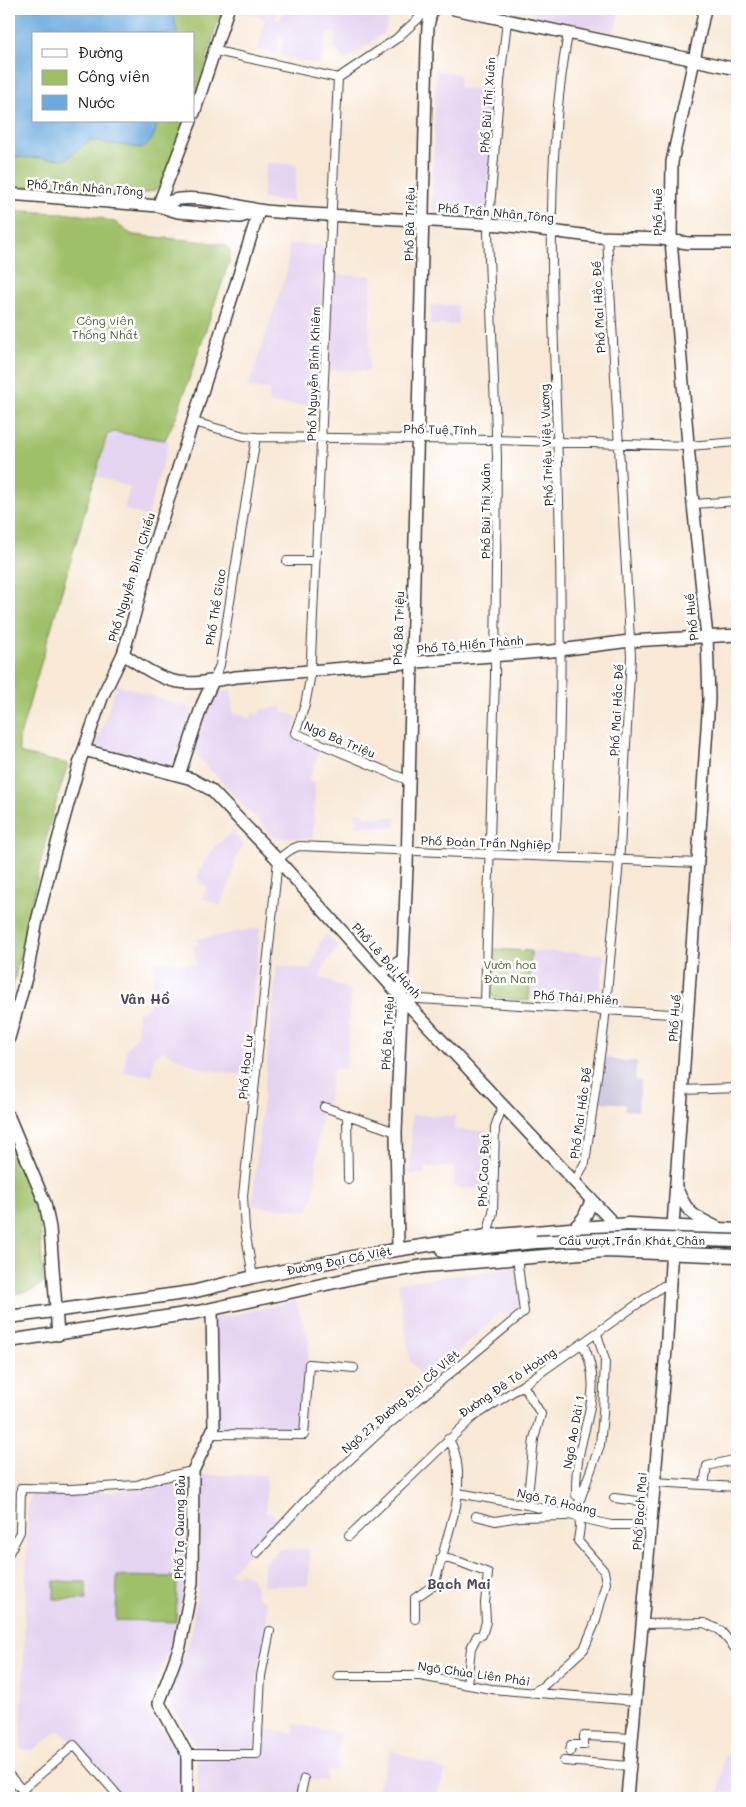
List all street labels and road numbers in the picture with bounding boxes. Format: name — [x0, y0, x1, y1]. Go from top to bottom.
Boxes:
street label: Phố Bùi Thị Xuân — [476, 56, 498, 154]
street label: Phố Trần Nhân Tông — [26, 175, 144, 199]
street label: Phố Bà Triệu — [400, 187, 418, 261]
street label: Phố Huế — [649, 188, 665, 236]
street label: Phố Trần Nhân Tông — [437, 199, 555, 225]
street label: Phố Mai Hắc Đế — [588, 260, 608, 354]
street label: Phố Nguyễn Bỉnh Khiêm — [303, 306, 323, 442]
street label: Phố Triệu Việt Vương — [536, 384, 556, 506]
street label: Phố Tuệ Tĩnh — [403, 420, 477, 438]
street label: Phố Bùi Thị Xuân — [477, 463, 493, 559]
street label: Phố Nguyễn Đình Chiểu — [104, 510, 158, 644]
street label: Phố Thể Giao — [201, 568, 229, 646]
street label: Phố Bà Triệu — [389, 591, 407, 665]
street label: Phố Huế — [681, 592, 701, 642]
street label: Phố Tô Hiến Thành — [416, 631, 524, 657]
street label: Phố Mai Hắc Đế — [606, 663, 626, 757]
street label: Ngõ Bà Triệu — [302, 717, 378, 761]
street label: Phố Đoàn Trần Nghiệp — [420, 832, 552, 852]
street label: Phố Lê Đại Hành — [349, 919, 425, 1001]
street label: Phố Thái Phiên — [533, 986, 619, 1008]
street label: Phố Huế — [664, 994, 684, 1042]
street label: Phố Bà Triệu — [377, 996, 397, 1070]
street label: Phố Hoa Lư — [234, 1034, 256, 1100]
street label: Phố Mai Hắc Đế — [566, 1066, 594, 1160]
street label: Phố Cao Đạt — [474, 1133, 492, 1207]
street label: Cầu vượt Trần Khát Chân — [559, 1232, 705, 1248]
street label: Đường Đại Cồ Việt — [285, 1242, 393, 1278]
street label: Đường Đê Tô Hoàng — [455, 1343, 559, 1421]
street label: Ngõ 27 Đường Đại Cồ Việt — [338, 1345, 462, 1457]
street label: Ngõ Ao Dài 1 — [559, 1394, 587, 1470]
street label: Phố Bạch Mai — [628, 1471, 650, 1551]
street label: Phố Tạ Quang Bửu — [170, 1475, 188, 1579]
street label: Ngõ Tô Hoàng — [516, 1484, 598, 1518]
street label: Ngõ Chùa Liên Phái — [417, 1657, 531, 1689]

